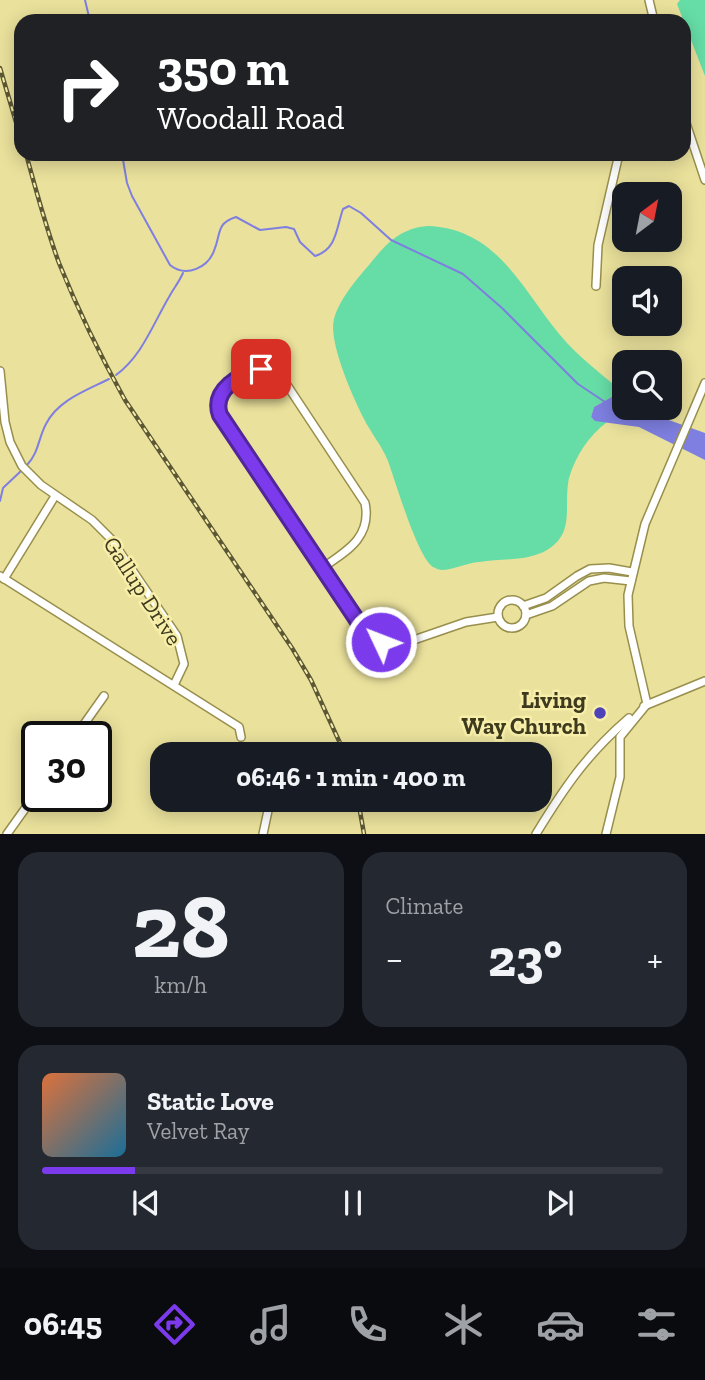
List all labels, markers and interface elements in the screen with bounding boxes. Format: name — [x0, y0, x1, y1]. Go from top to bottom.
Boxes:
text: 350 m — [157, 39, 289, 98]
icon: right — [42, 42, 133, 133]
text: Woodall Road — [157, 99, 344, 137]
north arrow — [612, 182, 682, 252]
map controls — [612, 182, 682, 420]
button: sound — [612, 266, 682, 336]
pin — [231, 339, 291, 399]
icon: arrive — [242, 350, 280, 388]
button: search — [612, 350, 682, 420]
street label: Gallup Drive — [97, 531, 189, 651]
position arrow — [344, 605, 418, 679]
place label: Living Way Church — [461, 686, 587, 740]
marker: Living Way Church — [592, 705, 608, 721]
speed limit sign: 30 — [21, 721, 112, 812]
text: 06:46 · 1 min · 400 m — [236, 761, 466, 793]
text: 28 — [132, 871, 230, 980]
text: Climate — [386, 892, 463, 920]
text: 23° — [488, 927, 562, 989]
text: − — [386, 936, 403, 982]
text: + — [647, 936, 663, 982]
text: km/h — [155, 971, 207, 999]
text: Static Love — [147, 1085, 274, 1117]
text: Velvet Ray — [147, 1117, 249, 1145]
icon: previous — [127, 1184, 165, 1222]
icon: pause — [334, 1184, 372, 1222]
icon: next — [541, 1184, 579, 1222]
icon: directions — [150, 1300, 199, 1349]
icon: music — [246, 1300, 295, 1349]
icon: phone — [343, 1300, 392, 1349]
icon: climate — [439, 1300, 488, 1349]
icon: car — [536, 1300, 585, 1349]
icon: filters — [632, 1300, 681, 1349]
text: 06:45 — [24, 1305, 102, 1343]

